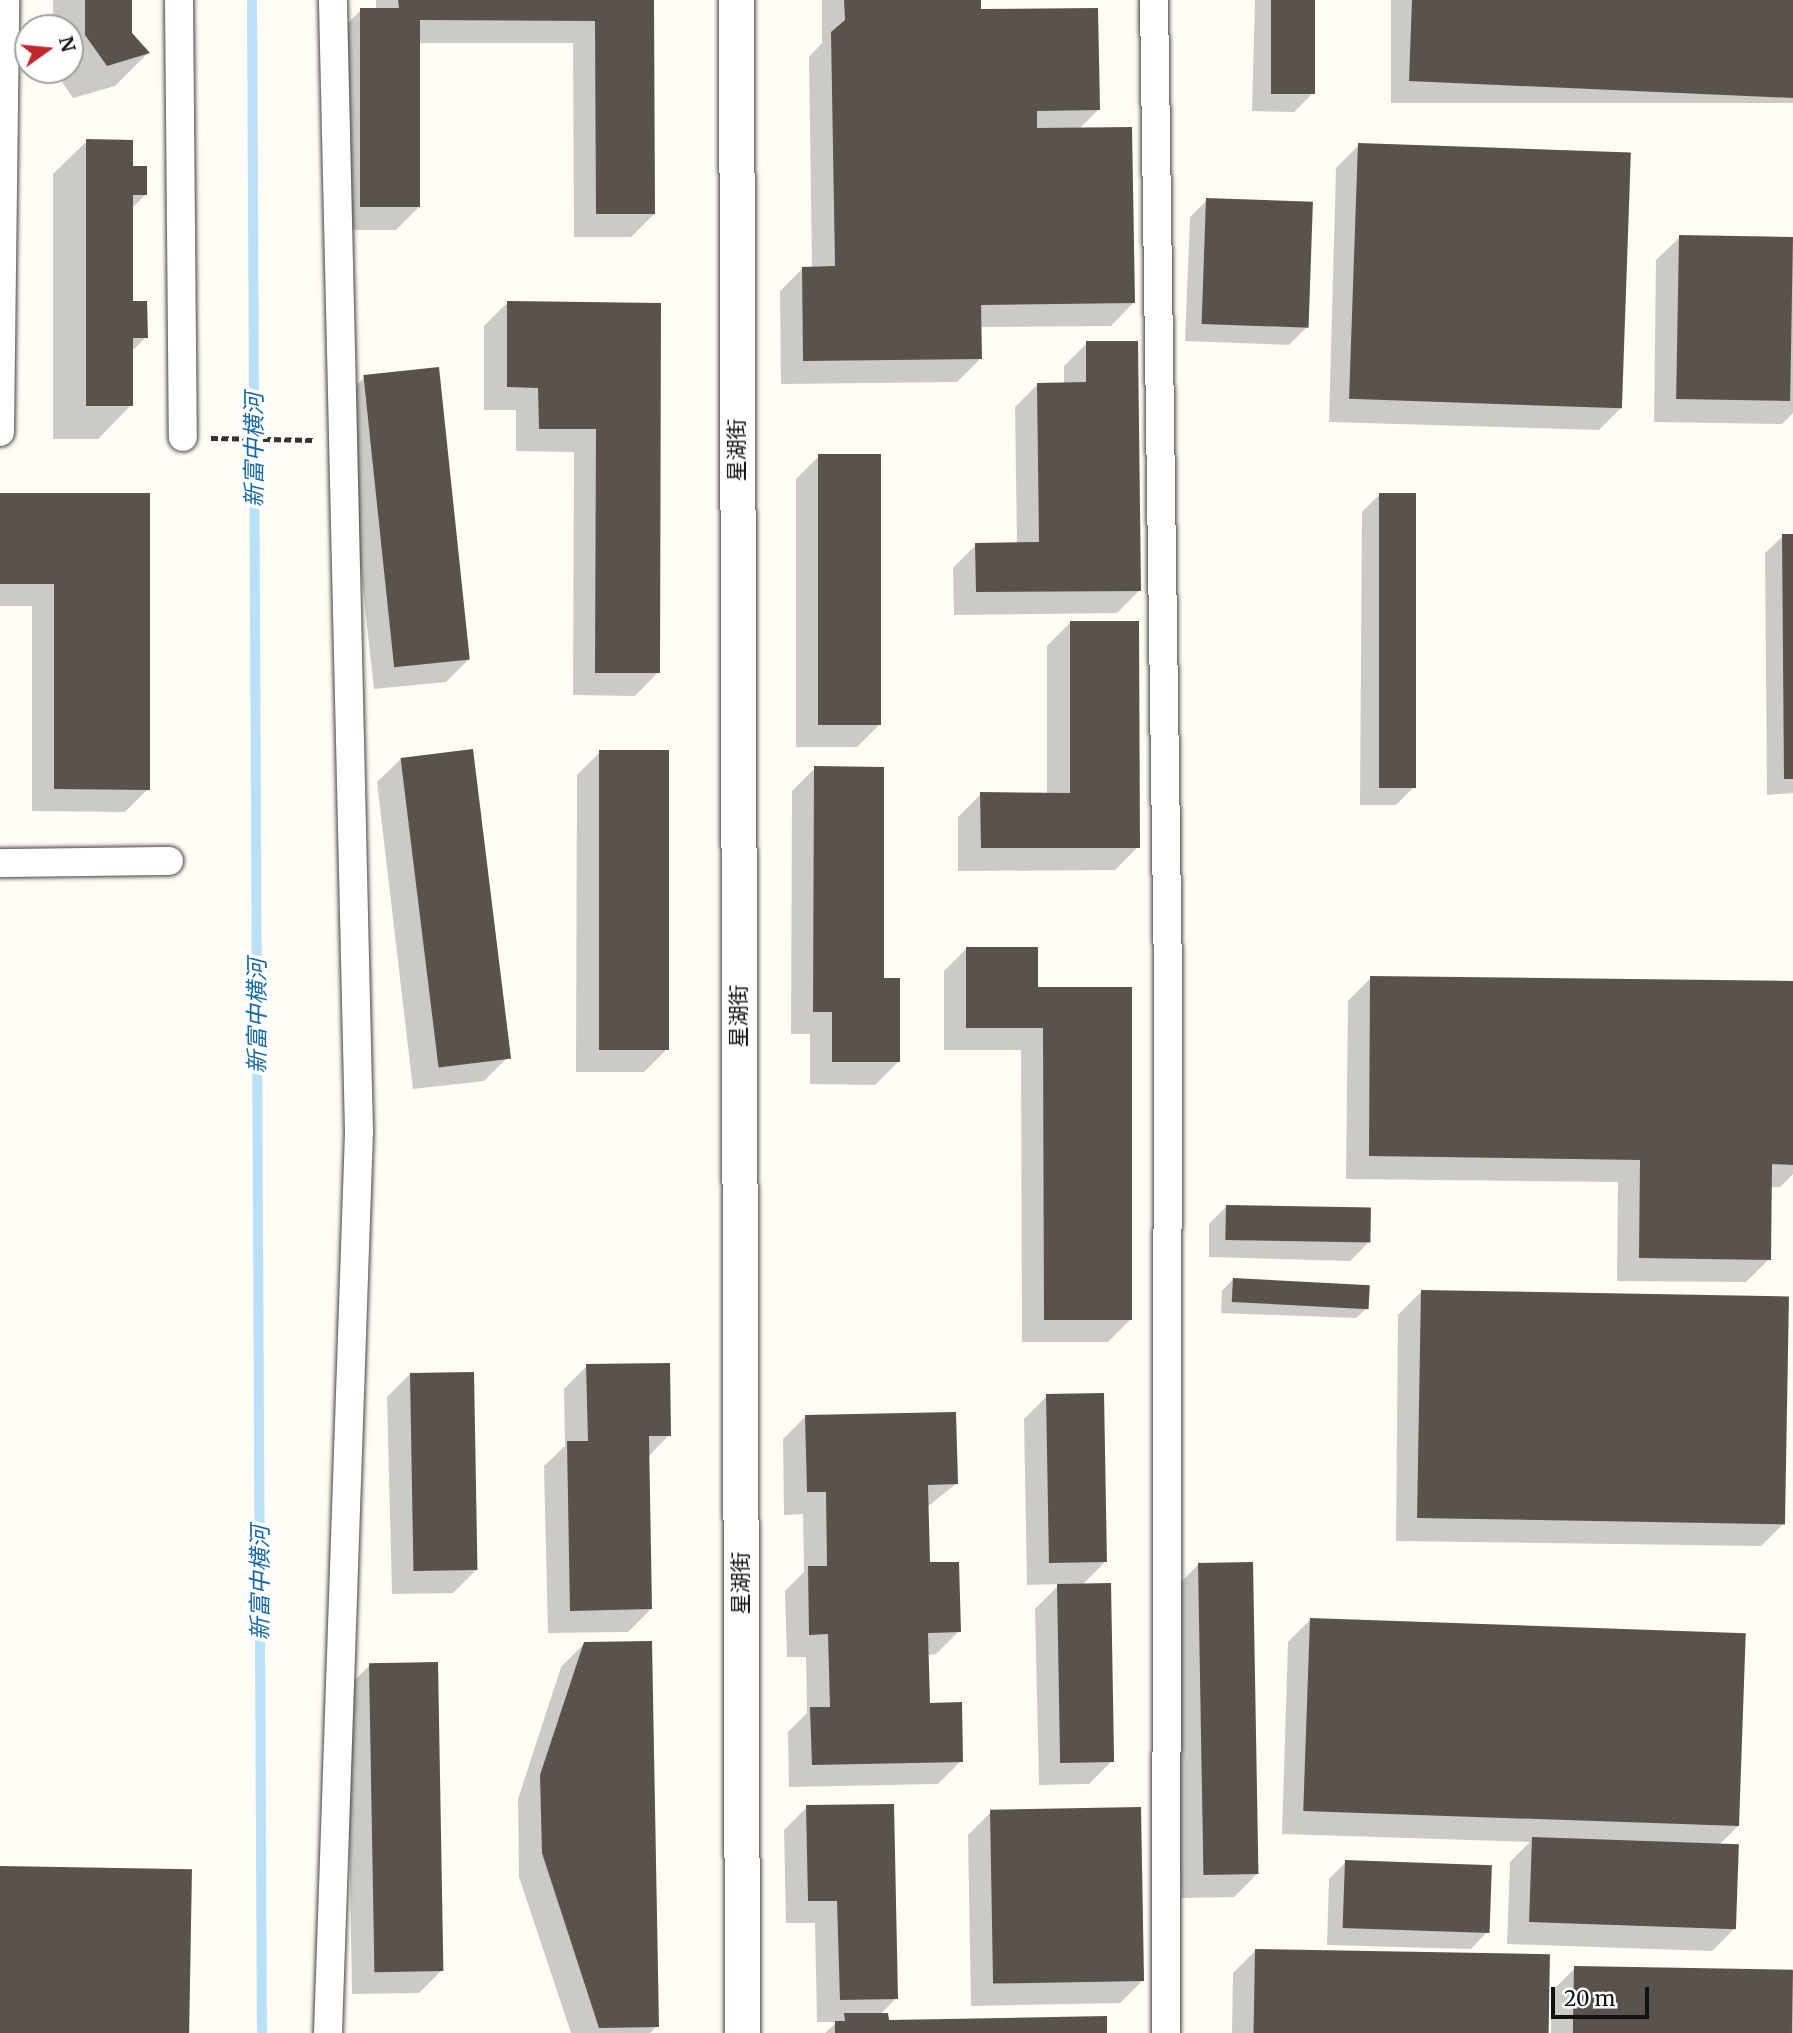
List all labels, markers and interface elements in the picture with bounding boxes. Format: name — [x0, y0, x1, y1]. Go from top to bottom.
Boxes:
north arrow — [14, 14, 84, 84]
text: N — [54, 34, 81, 54]
water label: 新富中横河 — [240, 393, 268, 507]
street label: 星湖街 — [724, 419, 750, 481]
water label: 新富中横河 — [243, 959, 271, 1073]
street label: 星湖街 — [726, 985, 752, 1047]
water label: 新富中横河 — [246, 1526, 274, 1640]
street label: 星湖街 — [728, 1552, 754, 1614]
scale bar — [1555, 1974, 1653, 2018]
text: 20 m — [1564, 1985, 1615, 2012]

